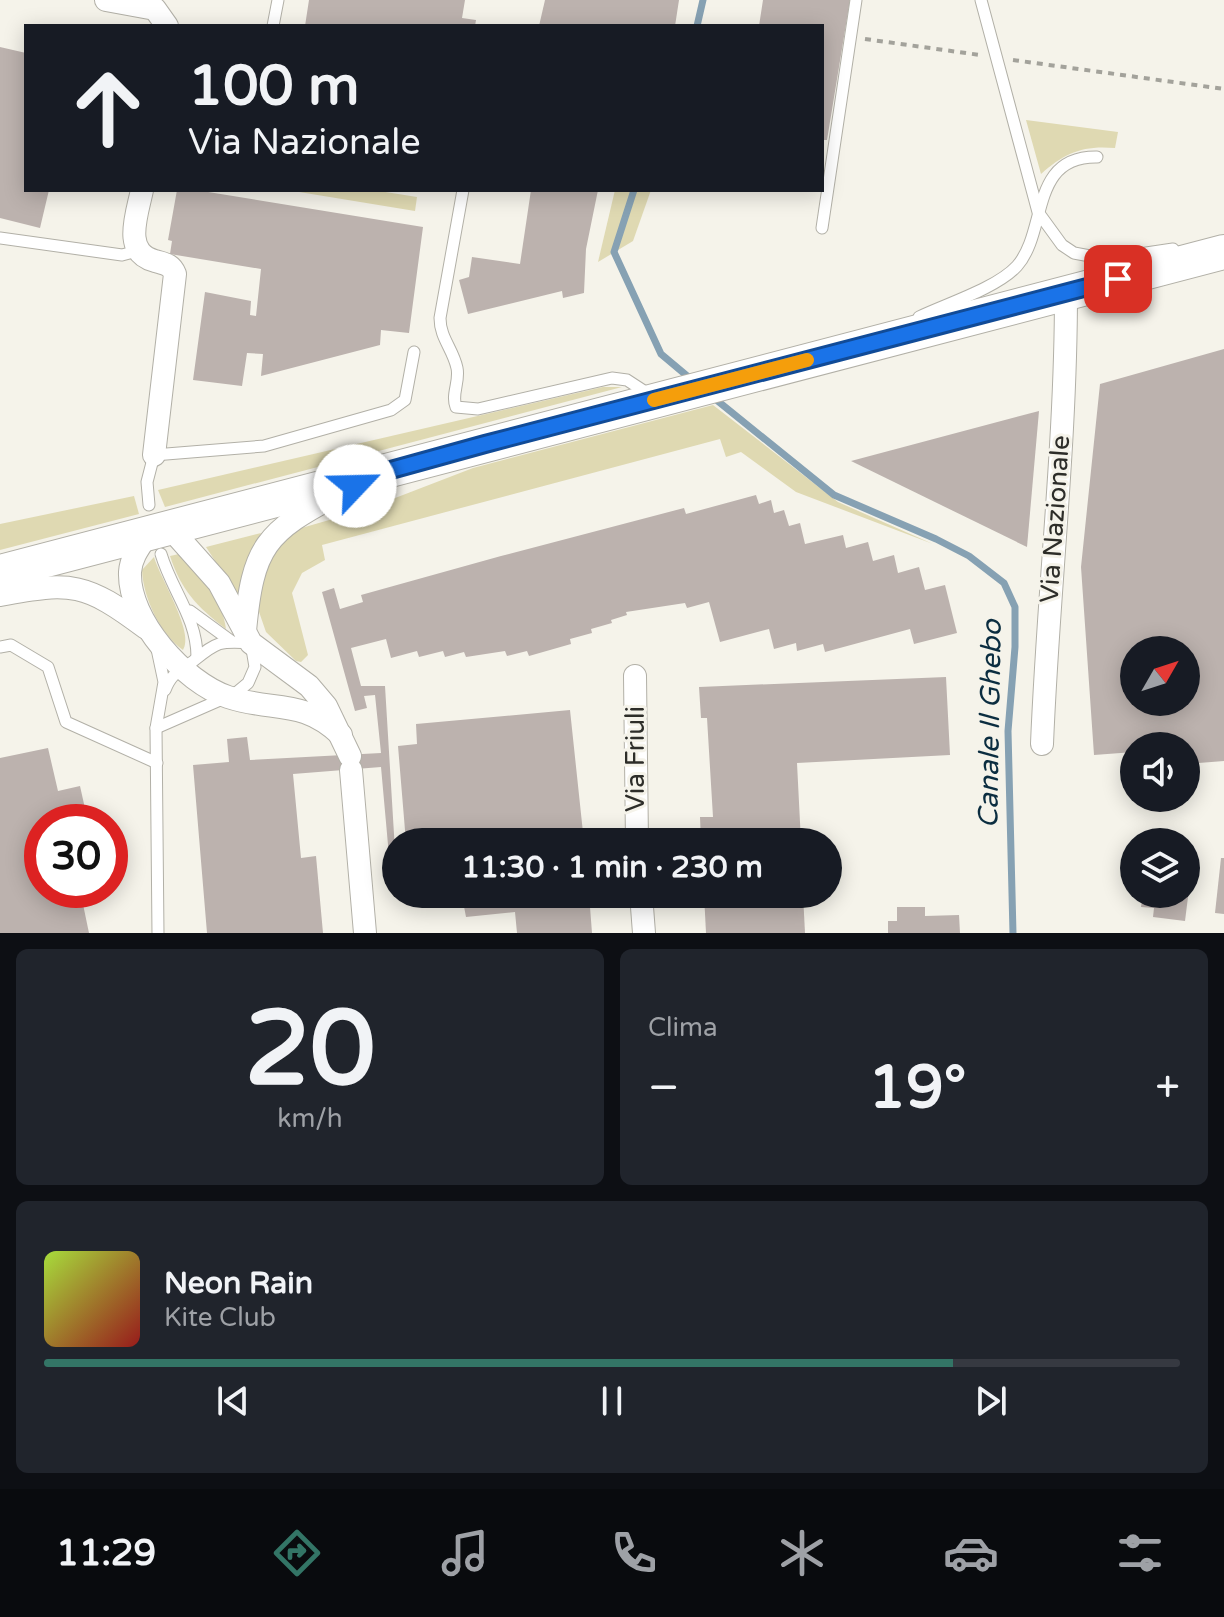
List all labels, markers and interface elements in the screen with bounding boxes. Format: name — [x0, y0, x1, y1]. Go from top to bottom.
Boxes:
text: 100 m — [188, 53, 359, 120]
icon: ahead — [56, 56, 160, 160]
text: Via Nazionale — [188, 121, 421, 164]
pin — [1084, 245, 1152, 313]
icon: arrive — [1096, 257, 1140, 301]
street label: Via Nazionale — [1034, 434, 1076, 604]
position arrow — [313, 444, 397, 528]
water label: Canale Il Ghebo — [971, 617, 1009, 829]
north arrow — [1120, 636, 1200, 716]
map controls — [1120, 636, 1200, 908]
street label: Via Friuli — [620, 706, 651, 812]
button: sound — [1120, 732, 1200, 812]
speed limit sign: 30 — [24, 804, 128, 908]
button: layers — [1120, 828, 1200, 908]
text: 11:30 · 1 min · 230 m — [461, 849, 763, 886]
text: 20 — [245, 988, 375, 1113]
text: Clima — [648, 1012, 718, 1043]
text: 19° — [868, 1052, 966, 1124]
text: − — [648, 1062, 679, 1115]
text: + — [1155, 1062, 1180, 1115]
text: km/h — [277, 1103, 343, 1134]
text: Neon Rain — [164, 1265, 313, 1302]
text: Kite Club — [164, 1302, 276, 1333]
icon: previous — [211, 1379, 255, 1423]
icon: pause — [590, 1379, 634, 1423]
icon: next — [969, 1379, 1013, 1423]
icon: directions — [269, 1525, 325, 1581]
icon: music — [437, 1525, 493, 1581]
icon: phone — [606, 1525, 662, 1581]
icon: climate — [774, 1525, 830, 1581]
icon: car — [943, 1525, 999, 1581]
icon: filters — [1112, 1525, 1168, 1581]
text: 11:29 — [56, 1532, 156, 1575]

